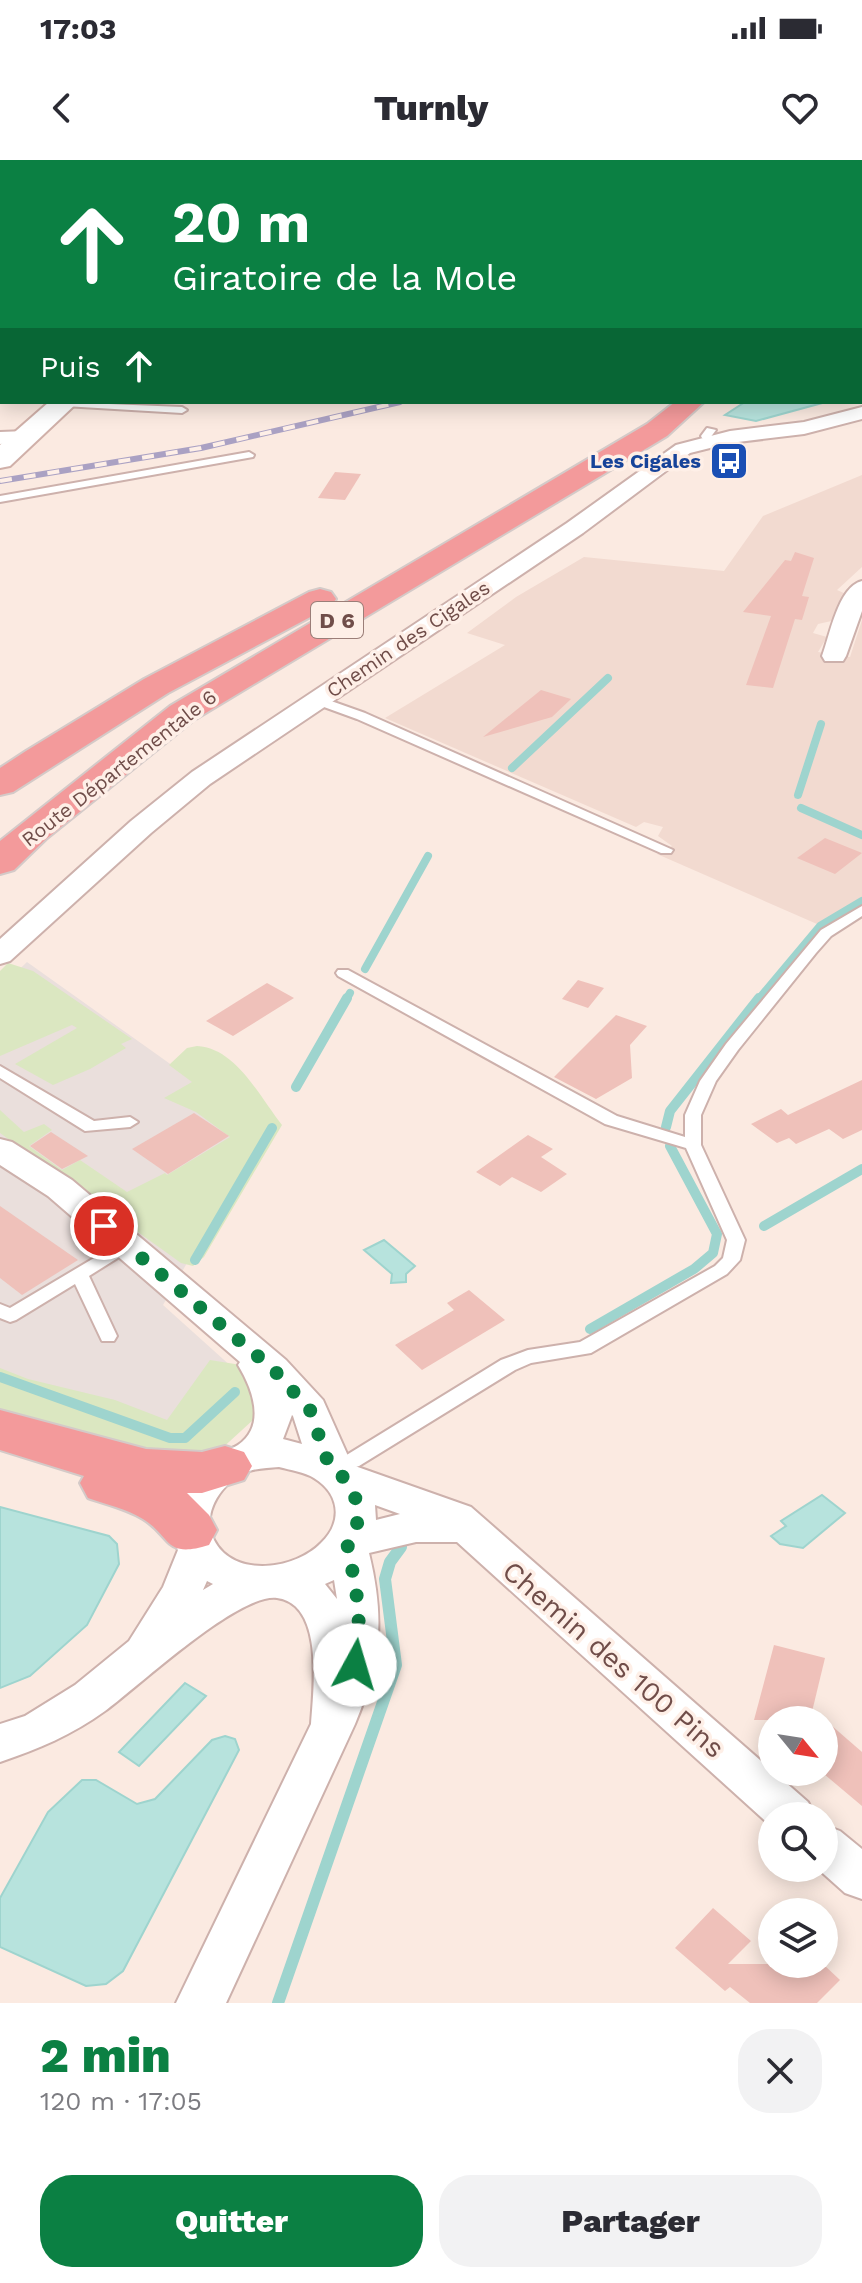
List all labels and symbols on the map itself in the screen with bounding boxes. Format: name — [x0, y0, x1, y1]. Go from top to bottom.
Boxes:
bus stop icon: Les Cigales — [708, 440, 750, 482]
place label: Les Cigales — [590, 449, 701, 473]
street label: Chemin des Cigales — [322, 575, 494, 703]
road number: D 6 — [311, 602, 363, 638]
street label: Route Départementale 6 — [17, 685, 221, 851]
pin — [70, 1192, 138, 1260]
street label: Chemin des 100 Pins — [496, 1554, 731, 1765]
position arrow — [313, 1623, 397, 1707]
north arrow — [758, 1706, 838, 1786]

